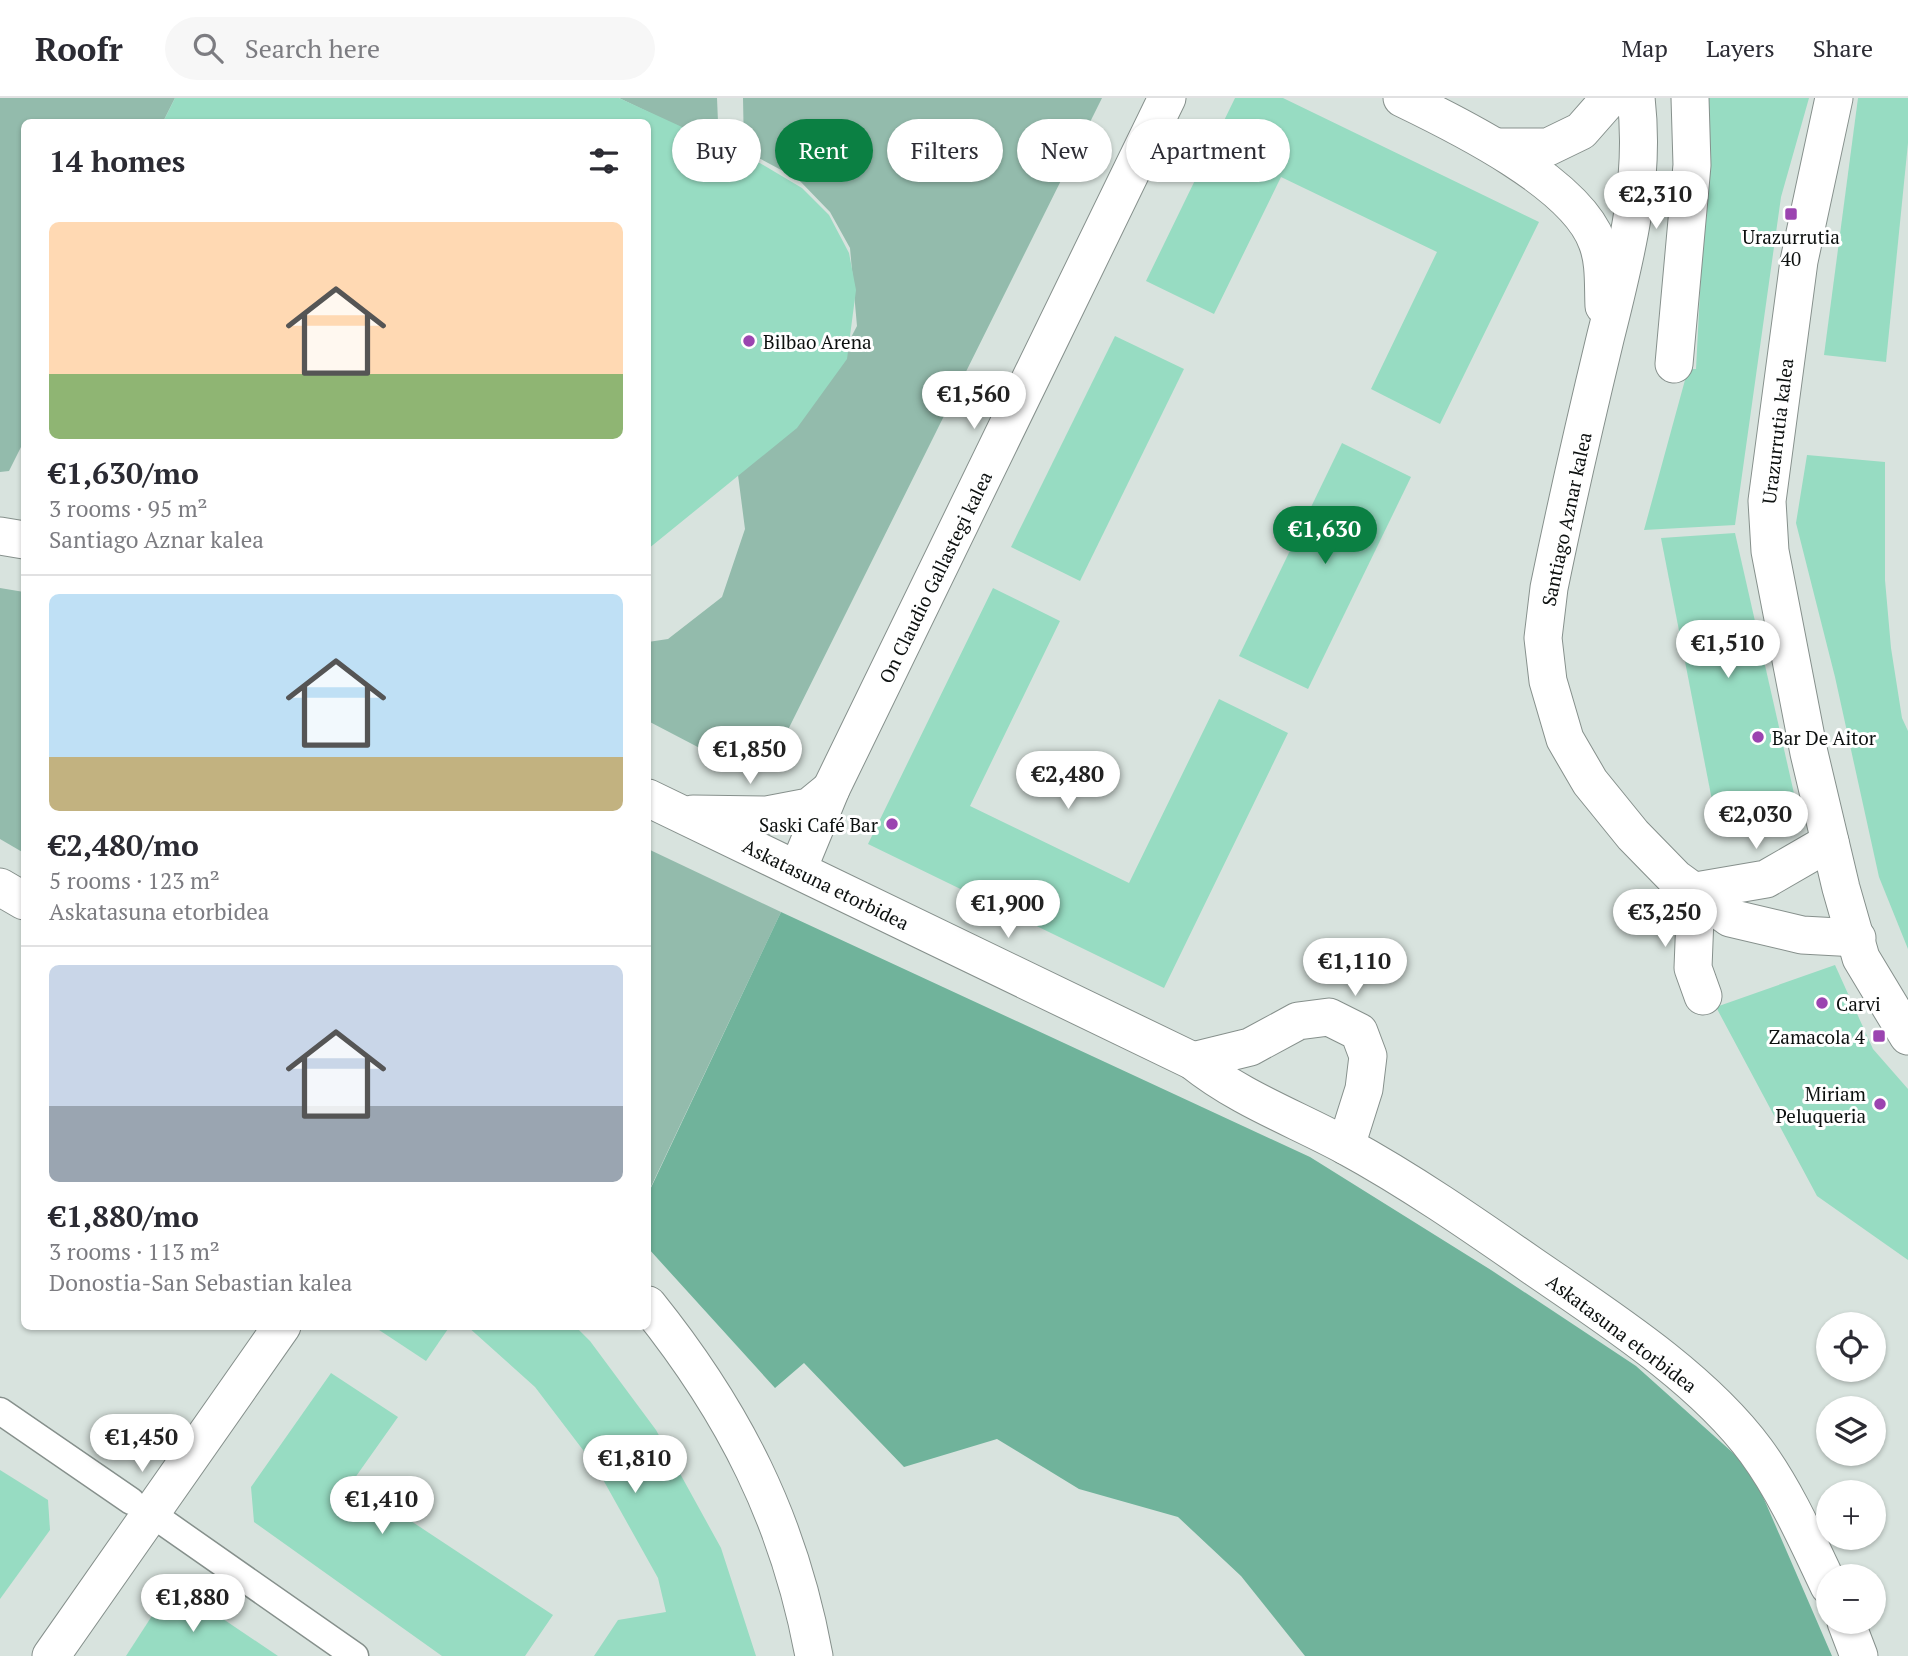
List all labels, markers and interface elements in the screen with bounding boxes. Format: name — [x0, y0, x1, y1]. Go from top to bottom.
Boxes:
search box — [165, 17, 655, 80]
text: Roofr — [35, 27, 123, 70]
icon: search — [189, 29, 227, 67]
text: Search here — [245, 31, 380, 65]
text: Map — [1621, 32, 1668, 64]
text: Layers — [1706, 32, 1775, 64]
text: Share — [1813, 32, 1873, 64]
chip: Buy — [672, 119, 761, 182]
chip: Rent — [775, 119, 873, 182]
chip: Filters — [887, 119, 1003, 182]
chip: New — [1017, 119, 1112, 182]
chip: Apartment — [1126, 119, 1290, 182]
text: 14 homes — [49, 141, 185, 181]
icon: filters — [585, 142, 623, 180]
pin: €2,310 — [1599, 172, 1713, 231]
text: €2,310 — [1620, 178, 1692, 209]
marker: Urazurrutia 40 — [1783, 206, 1799, 222]
place label: Urazurrutia 40 — [1742, 224, 1840, 271]
icon: home — [273, 268, 399, 394]
place label: Bilbao Arena — [763, 329, 872, 354]
marker: Bilbao Arena — [741, 333, 757, 349]
street label: Urazurrutia kalea — [1756, 356, 1798, 505]
pin: €1,560 — [917, 372, 1031, 431]
text: €1,560 — [938, 378, 1010, 409]
street label: Santiago Aznar kalea — [1535, 429, 1597, 608]
text: €1,630/mo — [49, 453, 199, 493]
street label: On Claudio Gallastegi kalea — [873, 466, 997, 687]
text: 3 rooms · 95 m² — [49, 493, 208, 524]
pin: €1,630 — [1268, 506, 1382, 566]
text: €1,630 — [1289, 513, 1361, 544]
text: Santiago Aznar kalea — [49, 524, 264, 555]
pin: €1,510 — [1671, 620, 1785, 680]
text: €1,510 — [1692, 627, 1764, 658]
icon: home — [273, 640, 399, 766]
place label: Bar De Aitor — [1772, 725, 1877, 750]
pin: €1,850 — [693, 726, 807, 786]
marker: Bar De Aitor — [1750, 729, 1766, 745]
text: €1,850 — [714, 733, 786, 764]
pin: €2,480 — [1011, 752, 1125, 811]
text: €2,480 — [1032, 758, 1104, 789]
pin: €2,030 — [1699, 792, 1813, 851]
text: €2,030 — [1720, 798, 1792, 829]
place label: Saski Café Bar — [759, 812, 879, 837]
marker: Saski Café Bar — [884, 816, 900, 832]
text: €2,480/mo — [49, 825, 199, 865]
street label: Askatasuna etorbidea — [739, 833, 914, 935]
text: 5 rooms · 123 m² — [49, 865, 220, 896]
pin: €1,900 — [951, 880, 1065, 940]
text: €1,900 — [972, 887, 1044, 918]
pin: €3,250 — [1608, 890, 1722, 949]
text: Askatasuna etorbidea — [49, 896, 269, 927]
text: €3,250 — [1629, 896, 1701, 927]
pin: €1,110 — [1298, 939, 1412, 998]
text: €1,110 — [1319, 945, 1391, 976]
place label: Carvi — [1836, 991, 1881, 1016]
marker: Carvi — [1814, 995, 1830, 1011]
icon: home — [273, 1011, 399, 1137]
place label: Zamacola 4 — [1769, 1024, 1866, 1049]
marker: Zamacola 4 — [1871, 1028, 1887, 1044]
place label: Miriam Peluqueria — [1776, 1081, 1867, 1128]
marker: Miriam Peluqueria — [1872, 1096, 1888, 1112]
text: €1,880/mo — [49, 1196, 199, 1236]
text: 3 rooms · 113 m² — [49, 1236, 220, 1267]
text: Donostia-San Sebastian kalea — [49, 1267, 352, 1298]
street label: Askatasuna etorbidea — [1542, 1268, 1703, 1398]
map controls — [1816, 1312, 1886, 1634]
button: locate — [1816, 1312, 1886, 1382]
button: layers — [1816, 1396, 1886, 1466]
pin: €1,450 — [85, 1414, 199, 1474]
text: €1,450 — [106, 1421, 178, 1452]
pin: €1,810 — [578, 1436, 692, 1495]
text: €1,810 — [599, 1442, 671, 1473]
pin: €1,410 — [325, 1476, 439, 1536]
button: + — [1816, 1480, 1886, 1550]
text: €1,410 — [346, 1483, 418, 1514]
button: − — [1816, 1564, 1886, 1634]
pin: €1,880 — [136, 1574, 250, 1634]
text: €1,880 — [157, 1581, 229, 1612]

